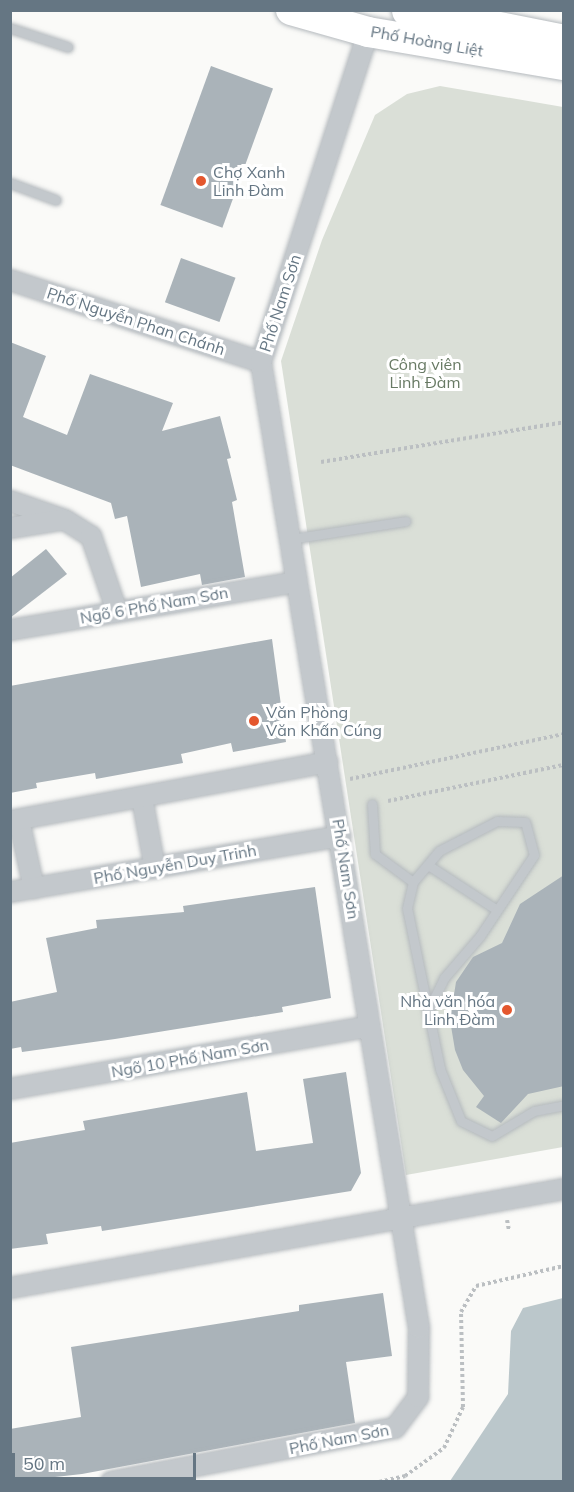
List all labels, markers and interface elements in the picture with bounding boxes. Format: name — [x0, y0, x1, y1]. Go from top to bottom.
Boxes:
street label: Phố Hoàng Liệt — [369, 22, 485, 60]
place label: Chợ Xanh Linh Đàm — [213, 162, 285, 200]
marker: Chợ Xanh Linh Đàm — [194, 174, 208, 188]
street label: Phố Nam Sơn — [255, 252, 305, 354]
street label: Phố Nguyễn Phan Chánh — [44, 283, 228, 359]
park label: Công viên Linh Đàm — [388, 354, 462, 392]
street label: Ngõ 6 Phố Nam Sơn — [78, 583, 230, 627]
place label: Văn Phòng Văn Khấn Cúng — [266, 702, 382, 740]
marker: Văn Phòng Văn Khấn Cúng — [247, 714, 261, 728]
street label: Phố Nam Sơn — [329, 817, 363, 921]
street label: Phố Nguyễn Duy Trinh — [92, 840, 258, 888]
place label: Nhà văn hóa Linh Đàm — [400, 991, 495, 1029]
marker: Nhà văn hóa Linh Đàm — [500, 1003, 514, 1017]
street label: Ngõ 10 Phố Nam Sơn — [110, 1035, 270, 1081]
street label: Phố Nam Sơn — [287, 1420, 391, 1458]
scale bar — [15, 1441, 200, 1479]
text: 50 m — [23, 1452, 65, 1475]

